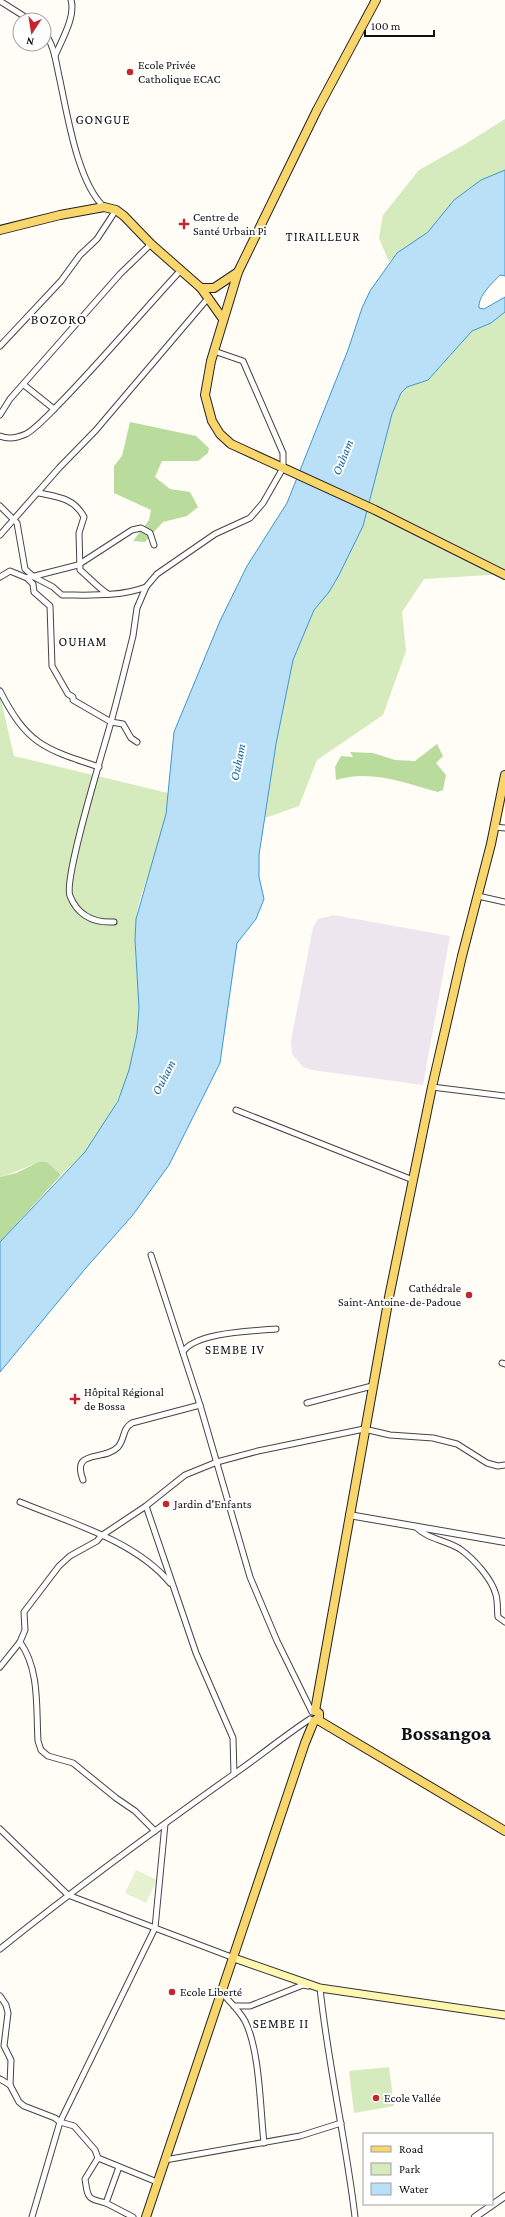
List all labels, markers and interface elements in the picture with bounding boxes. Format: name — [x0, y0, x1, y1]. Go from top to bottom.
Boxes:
north arrow — [12, 12, 52, 52]
scale bar — [365, 12, 434, 38]
text: 100 m — [371, 19, 401, 33]
text: N — [25, 35, 35, 48]
place label: Ecole Privée Catholique ECAC — [138, 58, 221, 86]
marker: Ecole Privée Catholique ECAC — [125, 67, 135, 77]
district label: GONGUE — [75, 112, 131, 127]
place label: Centre de Santé Urbain Pi — [193, 210, 267, 238]
marker: Centre de Santé Urbain Pi — [178, 218, 190, 230]
district label: TIRAILLEUR — [286, 229, 360, 244]
district label: BOZORO — [31, 311, 87, 327]
water label: Ouham — [329, 437, 357, 477]
district label: OUHAM — [59, 634, 107, 649]
water label: Ouham — [227, 742, 248, 782]
water label: Ouham — [148, 1057, 179, 1097]
place label: Cathédrale Saint-Antoine-de-Padoue — [338, 1281, 461, 1309]
marker: Cathédrale Saint-Antoine-de-Padoue — [464, 1290, 474, 1300]
district label: SEMBE IV — [205, 1342, 265, 1357]
place label: Hôpital Régional de Bossa — [84, 1385, 164, 1413]
marker: Hôpital Régional de Bossa — [69, 1393, 81, 1405]
place label: Jardin d'Enfants — [173, 1497, 252, 1511]
marker: Jardin d'Enfants — [161, 1499, 171, 1509]
district label: Bossangoa — [401, 1722, 491, 1744]
place label: Ecole Liberté — [180, 1985, 242, 1999]
marker: Ecole Liberté — [167, 1987, 177, 1997]
district label: SEMBE II — [253, 2016, 309, 2031]
place label: Ecole Vallée — [384, 2091, 441, 2105]
marker: Ecole Vallée — [371, 2093, 381, 2103]
legend — [363, 2133, 493, 2205]
text: Road — [399, 2142, 424, 2156]
text: Park — [399, 2162, 421, 2176]
text: Water — [399, 2182, 429, 2196]

